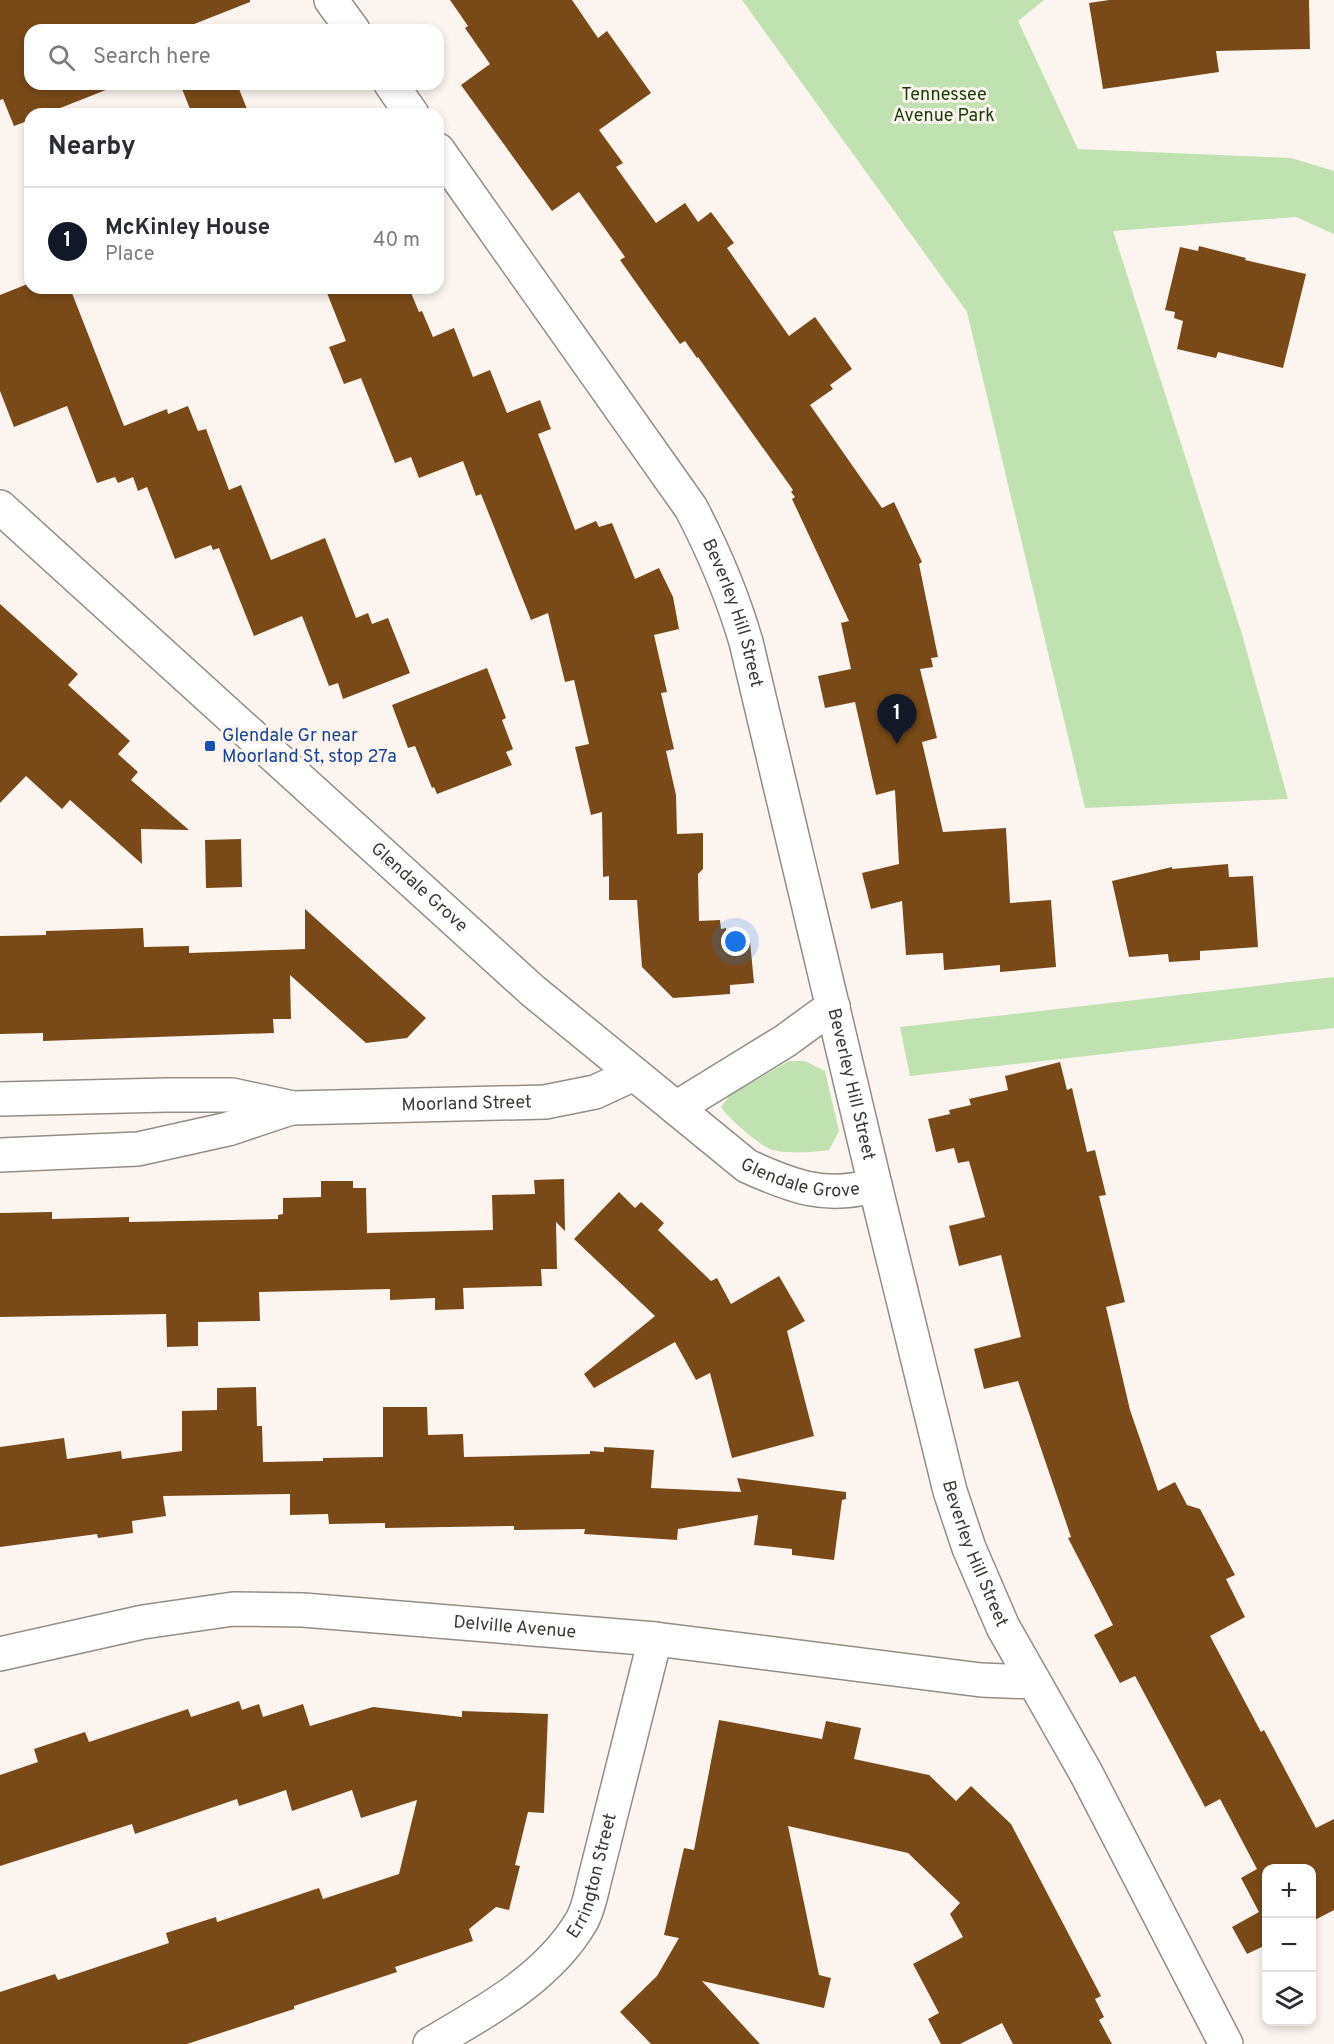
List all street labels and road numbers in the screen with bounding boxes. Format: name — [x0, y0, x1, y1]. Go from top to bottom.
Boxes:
street label: Beverley Hill Street — [697, 535, 768, 690]
street label: Glendale Grove — [366, 838, 472, 937]
street label: Beverley Hill Street — [822, 1006, 880, 1163]
street label: Moorland Street — [401, 1091, 532, 1117]
street label: Glendale Grove — [737, 1153, 862, 1203]
street label: Beverley Hill Street — [936, 1478, 1013, 1631]
street label: Delville Avenue — [452, 1611, 577, 1644]
street label: Errington Street — [562, 1811, 622, 1943]

